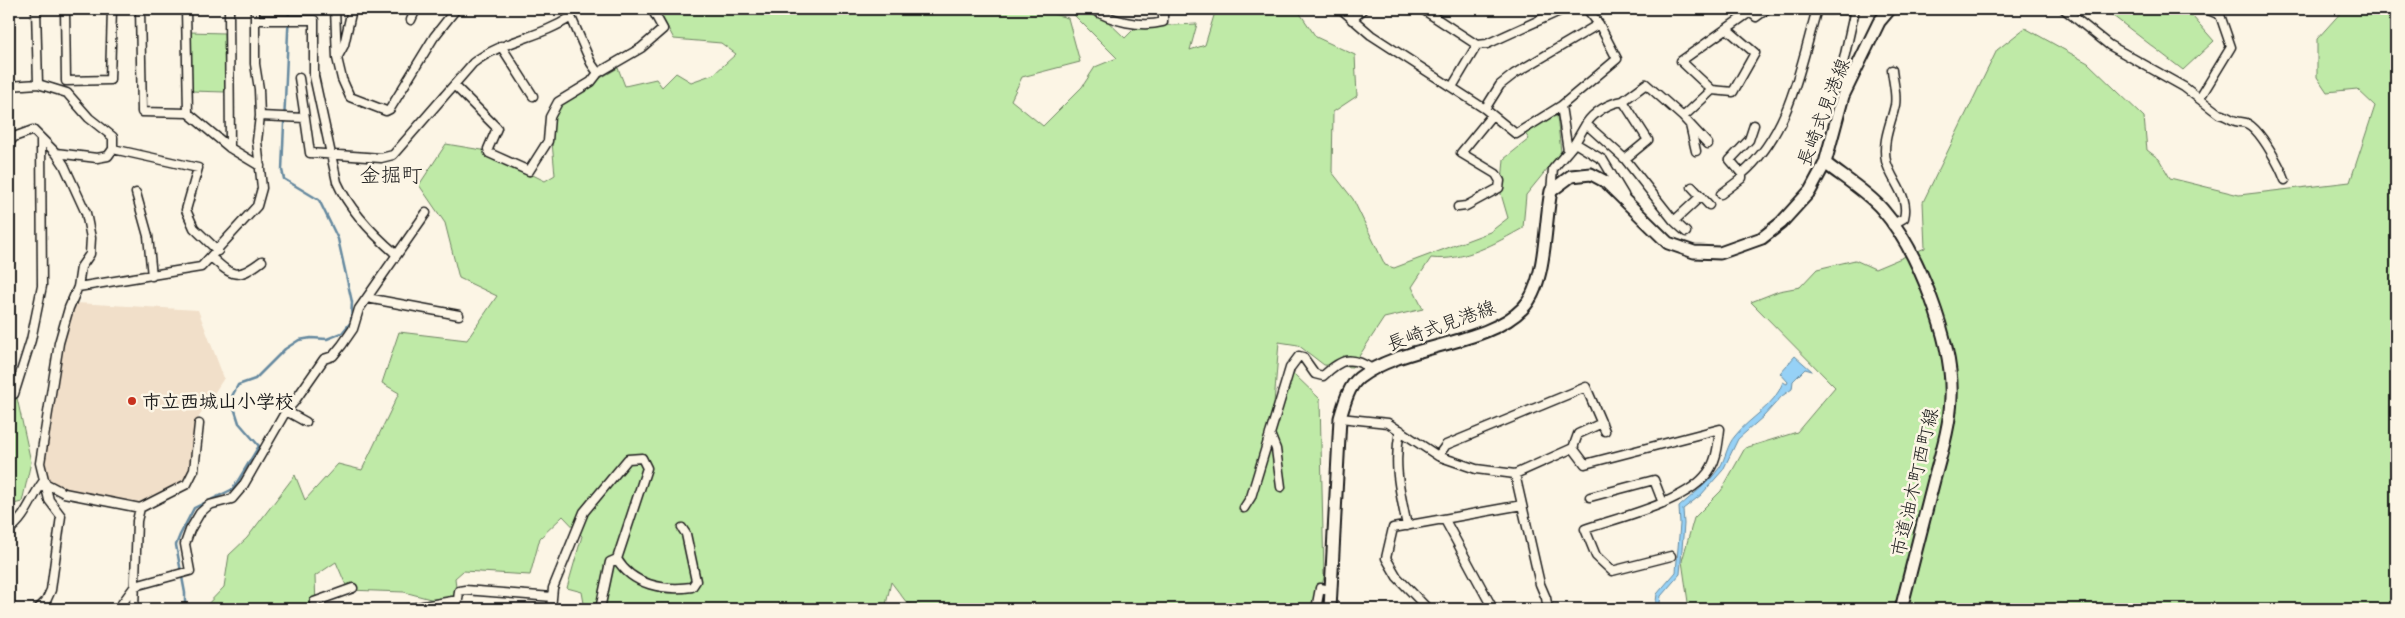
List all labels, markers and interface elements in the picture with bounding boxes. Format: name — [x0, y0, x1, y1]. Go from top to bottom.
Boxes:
street label: 長崎式見港線 — [1790, 54, 1856, 170]
district label: 金掘町 — [360, 160, 423, 189]
street label: 長崎式見港線 — [1383, 293, 1499, 357]
place label: 市立西城山小学校 — [142, 388, 294, 414]
marker: 市立西城山小学校 — [126, 395, 138, 407]
street label: 市道油木町西町線 — [1884, 405, 1944, 559]

